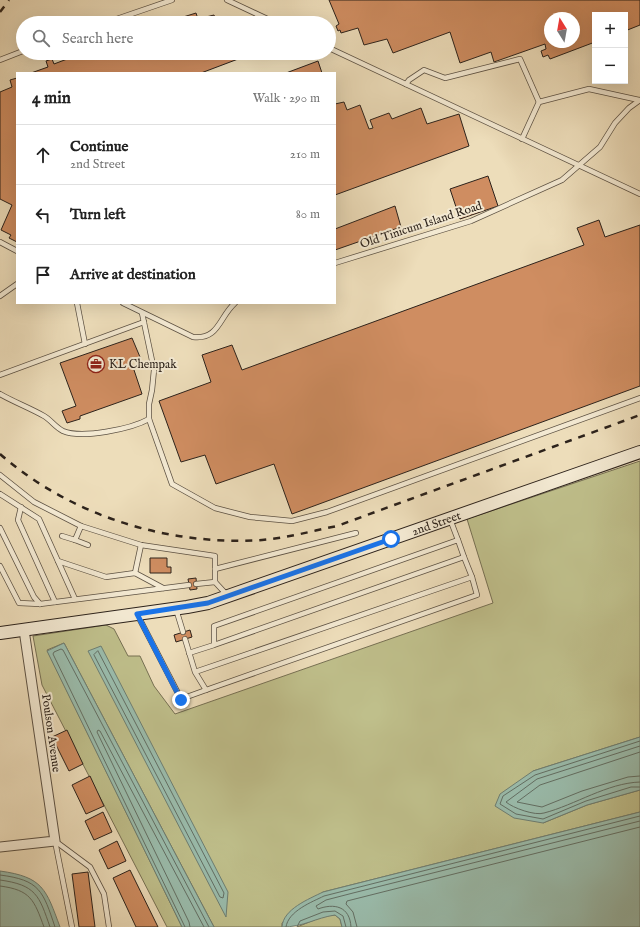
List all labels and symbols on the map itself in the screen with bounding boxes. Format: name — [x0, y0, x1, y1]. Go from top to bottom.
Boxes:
north arrow — [544, 12, 580, 48]
street label: Old Tinicum Island Road — [358, 198, 484, 252]
office icon: KL Chempak — [86, 354, 106, 374]
place label: KL Chempak — [109, 357, 177, 373]
street label: 2nd Street — [410, 508, 463, 539]
route start — [382, 530, 400, 548]
route end — [172, 691, 190, 709]
street label: Poulson Avenue — [38, 693, 64, 774]

